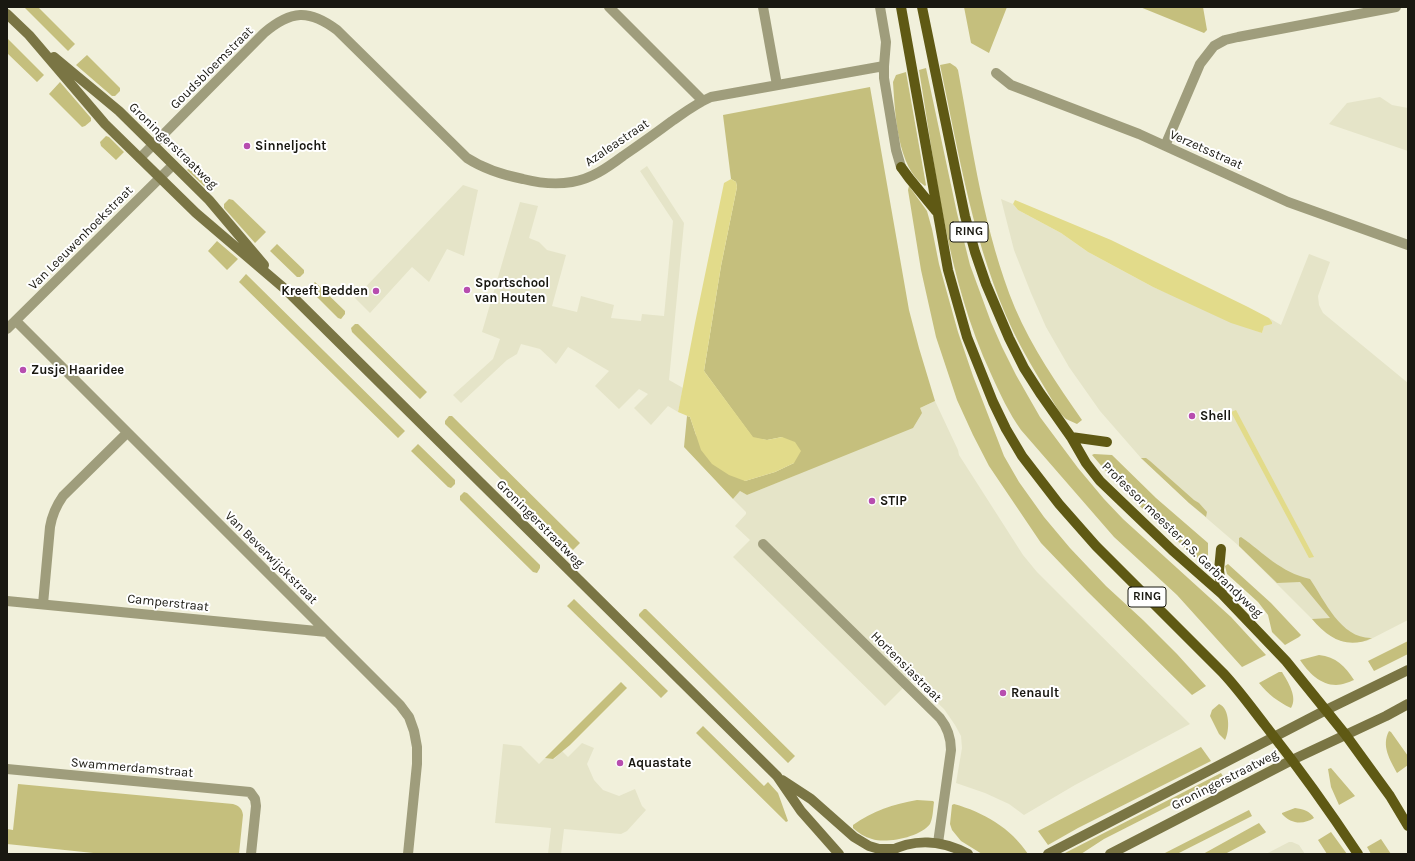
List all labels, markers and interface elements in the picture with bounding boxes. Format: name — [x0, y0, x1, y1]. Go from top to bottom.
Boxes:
street label: Goudsbloemstraat — [167, 23, 257, 113]
street label: Groningerstraatweg — [125, 100, 221, 192]
street label: Azaleastraat — [582, 116, 652, 170]
street label: Verzetsstraat — [1167, 127, 1245, 173]
place label: Sinneljocht — [255, 138, 326, 154]
marker: Sinneljocht — [242, 141, 252, 151]
street label: Van Leeuwenhoekstraat — [26, 183, 136, 293]
road number: RING — [950, 222, 988, 242]
place label: Sportschool van Houten — [475, 275, 549, 306]
place label: Kreeft Bedden — [281, 283, 368, 299]
marker: Sportschool van Houten — [462, 285, 472, 295]
marker: Kreeft Bedden — [371, 286, 381, 296]
place label: Zusje Haaridee — [31, 362, 124, 378]
marker: Zusje Haaridee — [18, 365, 28, 375]
place label: Shell — [1200, 408, 1231, 424]
marker: Shell — [1187, 411, 1197, 421]
street label: Professor meester P.S. Gerbrandyweg — [1098, 459, 1266, 621]
street label: Groningerstraatweg — [493, 477, 587, 571]
place label: STIP — [880, 493, 907, 509]
marker: STIP — [867, 496, 877, 506]
street label: Van Beverwijckstraat — [221, 508, 321, 608]
road number: RING — [1128, 587, 1166, 607]
street label: Camperstraat — [126, 591, 210, 615]
street label: Hortensiastraat — [867, 628, 945, 706]
place label: Renault — [1011, 685, 1059, 701]
marker: Renault — [998, 688, 1008, 698]
street label: Groningerstraatweg — [1169, 746, 1281, 814]
street label: Swammerdamstraat — [70, 755, 194, 781]
place label: Aquastate — [628, 755, 691, 771]
marker: Aquastate — [615, 758, 625, 768]

